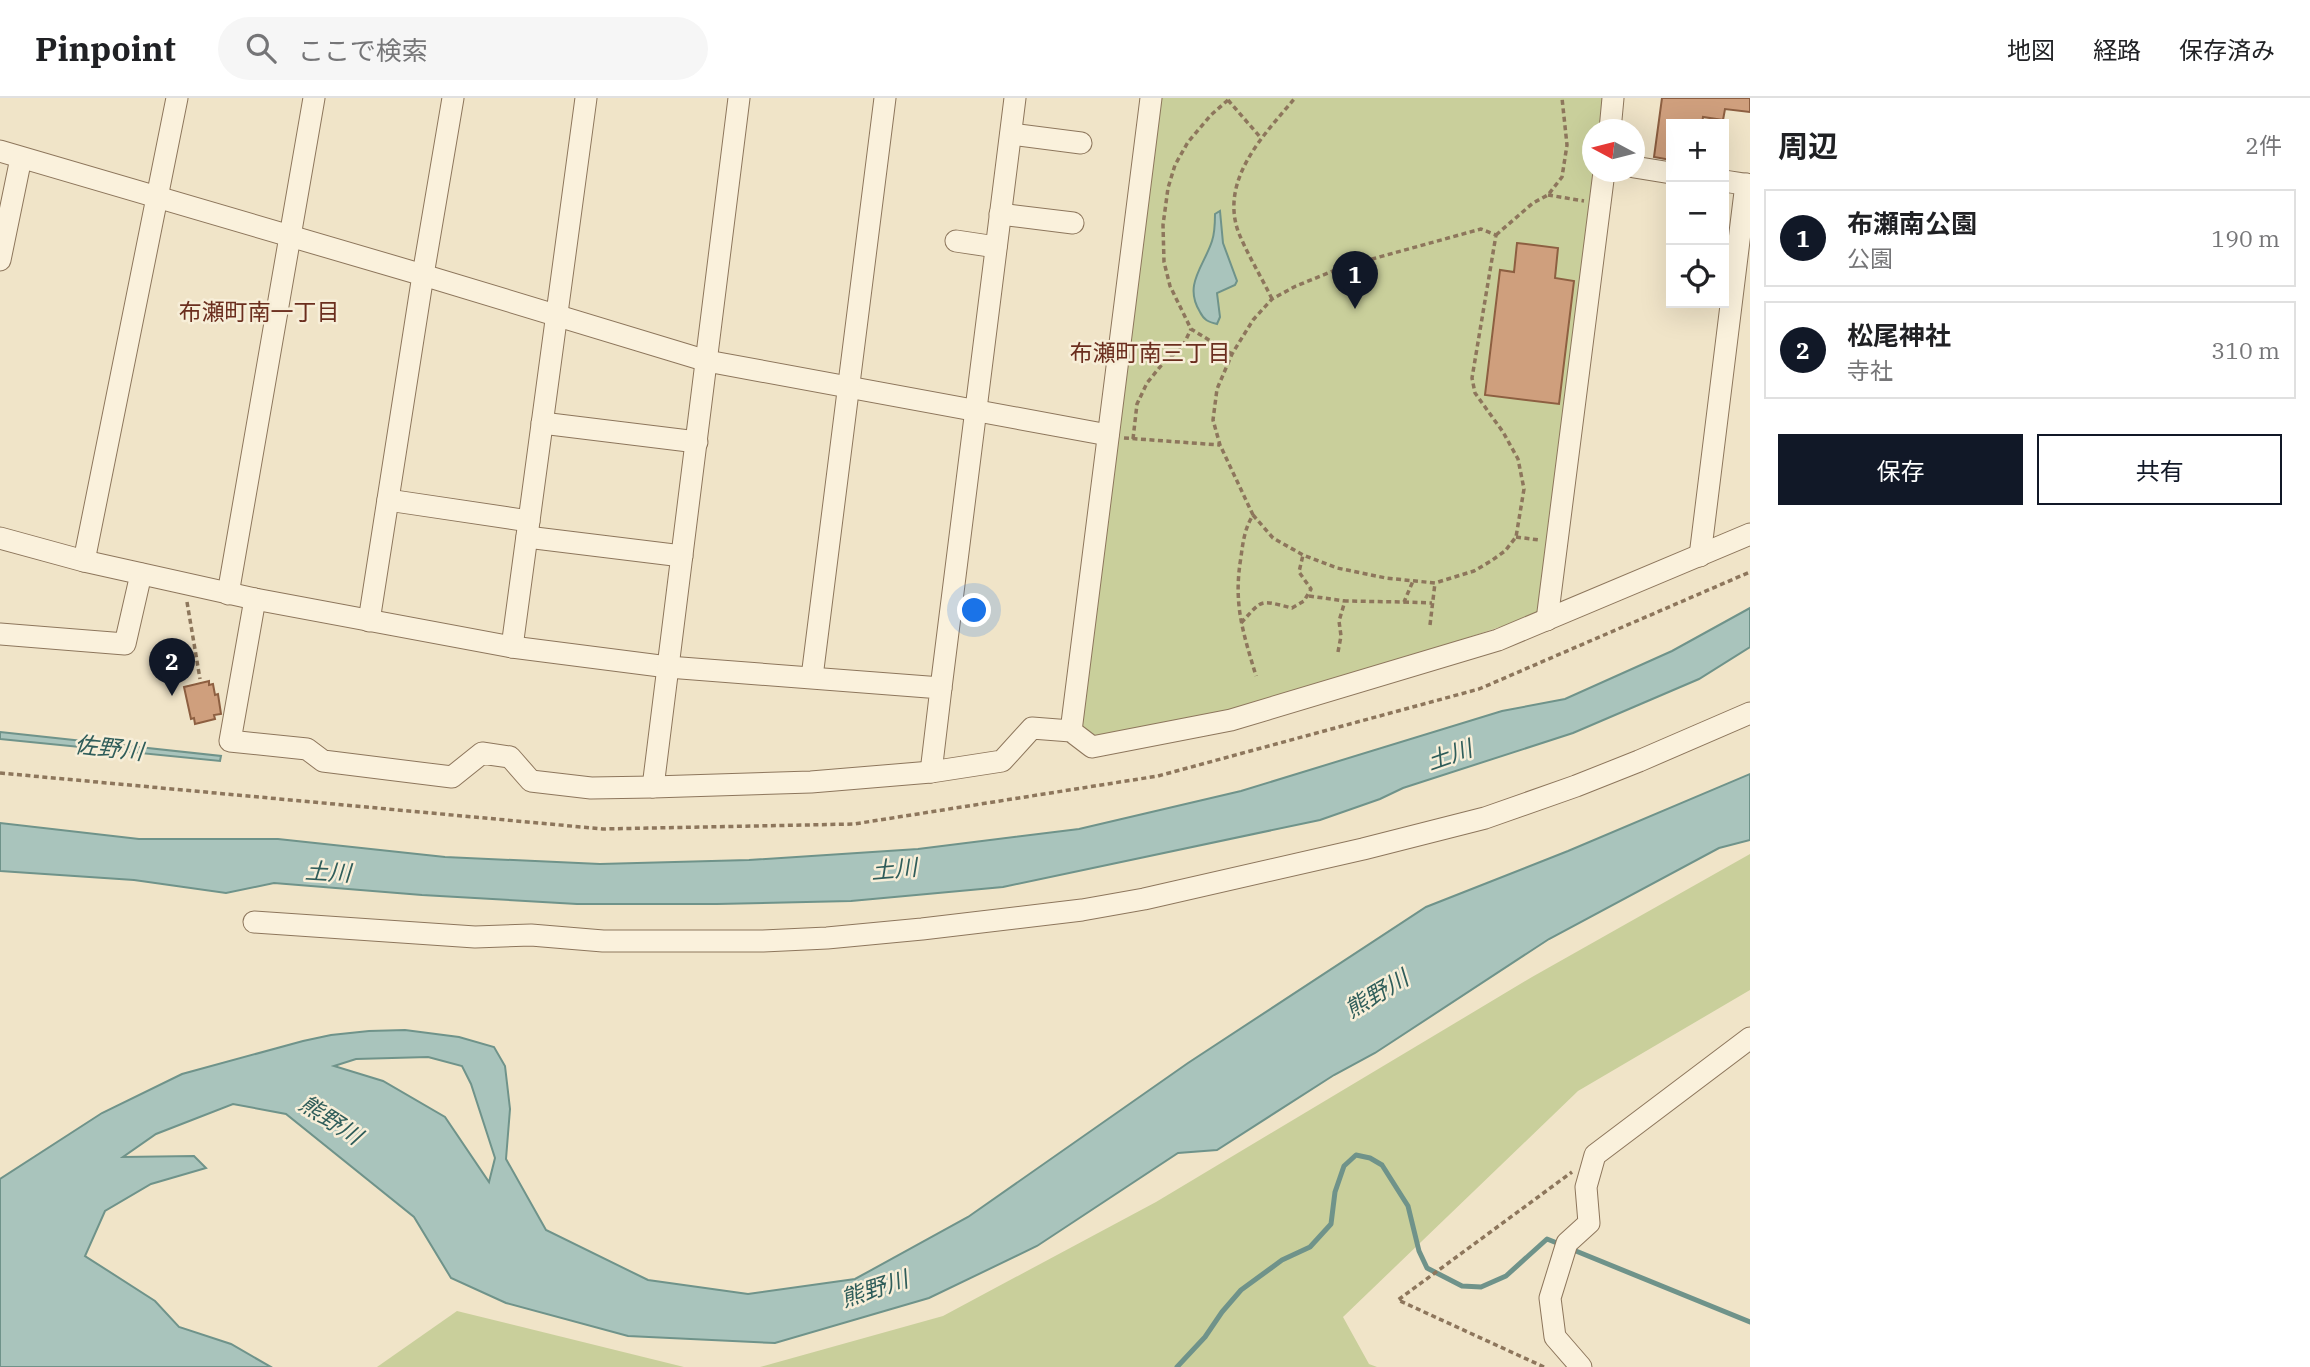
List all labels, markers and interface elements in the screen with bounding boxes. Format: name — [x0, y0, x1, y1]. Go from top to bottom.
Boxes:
search box — [218, 17, 708, 80]
text: Pinpoint — [35, 27, 176, 70]
icon: search — [242, 29, 280, 67]
text: ここで検索 — [298, 33, 428, 67]
text: 地図 — [2007, 34, 2055, 66]
text: 経路 — [2093, 34, 2141, 66]
text: 保存済み — [2179, 34, 2275, 66]
north arrow — [1582, 119, 1645, 182]
map controls — [1666, 119, 1729, 308]
button: + — [1666, 119, 1729, 182]
text: 周辺 — [1778, 126, 1838, 165]
text: 2件 — [2245, 130, 2282, 160]
button: − — [1666, 182, 1729, 245]
text: 布瀬南公園 — [1847, 206, 1977, 240]
text: 1 — [1796, 223, 1810, 253]
text: 190 m — [2211, 223, 2280, 253]
text: 公園 — [1847, 243, 1893, 273]
button: locate — [1666, 245, 1729, 308]
pin: 1 — [1332, 251, 1378, 309]
district label: 布瀬町南一丁目 — [179, 296, 340, 326]
text: 松尾神社 — [1847, 318, 1951, 352]
text: 2 — [1796, 335, 1810, 365]
text: 310 m — [2211, 335, 2280, 365]
district label: 布瀬町南三丁目 — [1070, 337, 1231, 367]
text: 寺社 — [1847, 355, 1893, 385]
button: 保存 — [1778, 434, 2023, 505]
button: 共有 — [2037, 434, 2282, 505]
your location — [957, 593, 991, 627]
pin: 2 — [149, 638, 195, 696]
water label: 佐野川 — [73, 728, 148, 766]
water label: 土川 — [1422, 731, 1478, 776]
water label: 土川 — [870, 851, 921, 885]
water label: 土川 — [304, 855, 355, 887]
water label: 熊野川 — [1339, 961, 1416, 1024]
water label: 熊野川 — [294, 1088, 371, 1152]
water label: 熊野川 — [837, 1262, 914, 1313]

